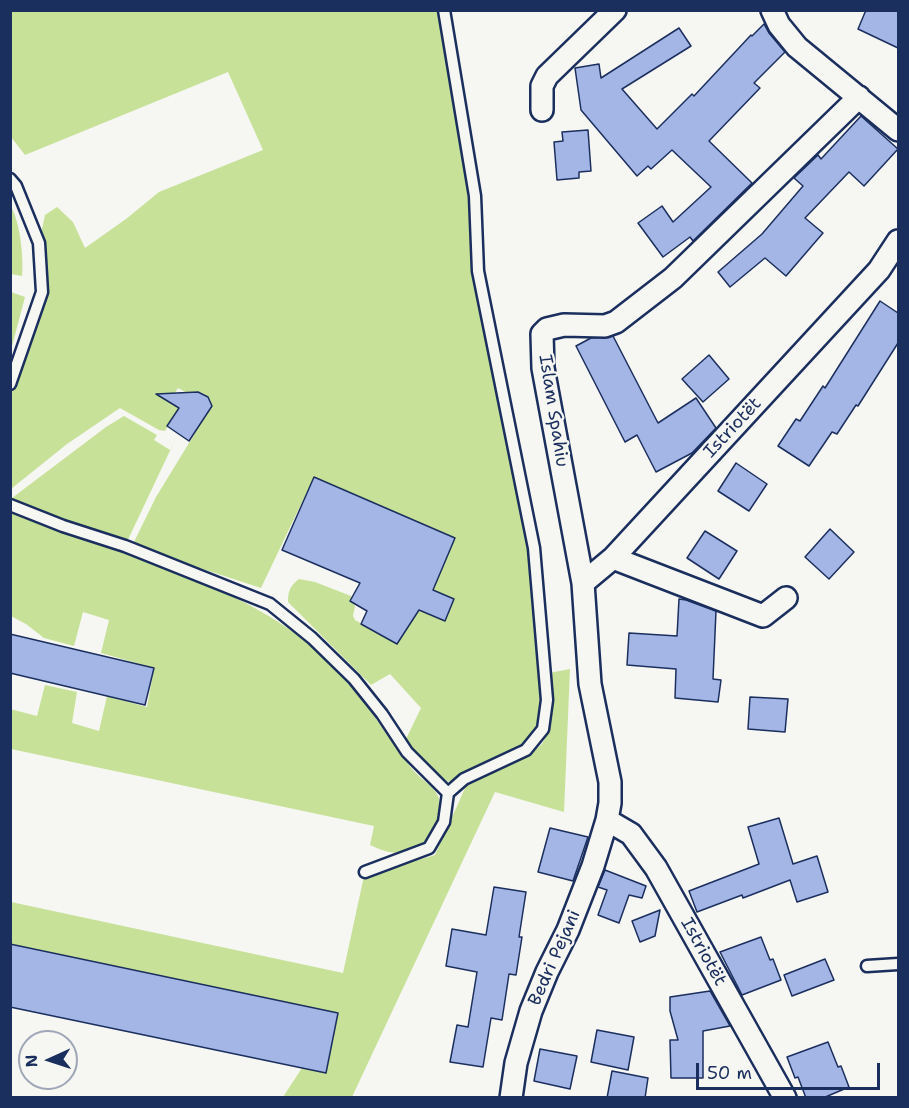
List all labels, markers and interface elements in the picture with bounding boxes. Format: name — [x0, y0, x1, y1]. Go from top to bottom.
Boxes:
street label: Islam Spahiu — [533, 353, 573, 469]
street label: Istriotët — [700, 393, 766, 463]
street label: Bedri Pejani — [524, 907, 586, 1009]
street label: Istriotët — [675, 914, 731, 990]
north arrow — [18, 1030, 78, 1090]
scale bar — [699, 1051, 884, 1089]
text: N — [21, 1054, 42, 1068]
text: 50 m — [707, 1061, 752, 1085]

